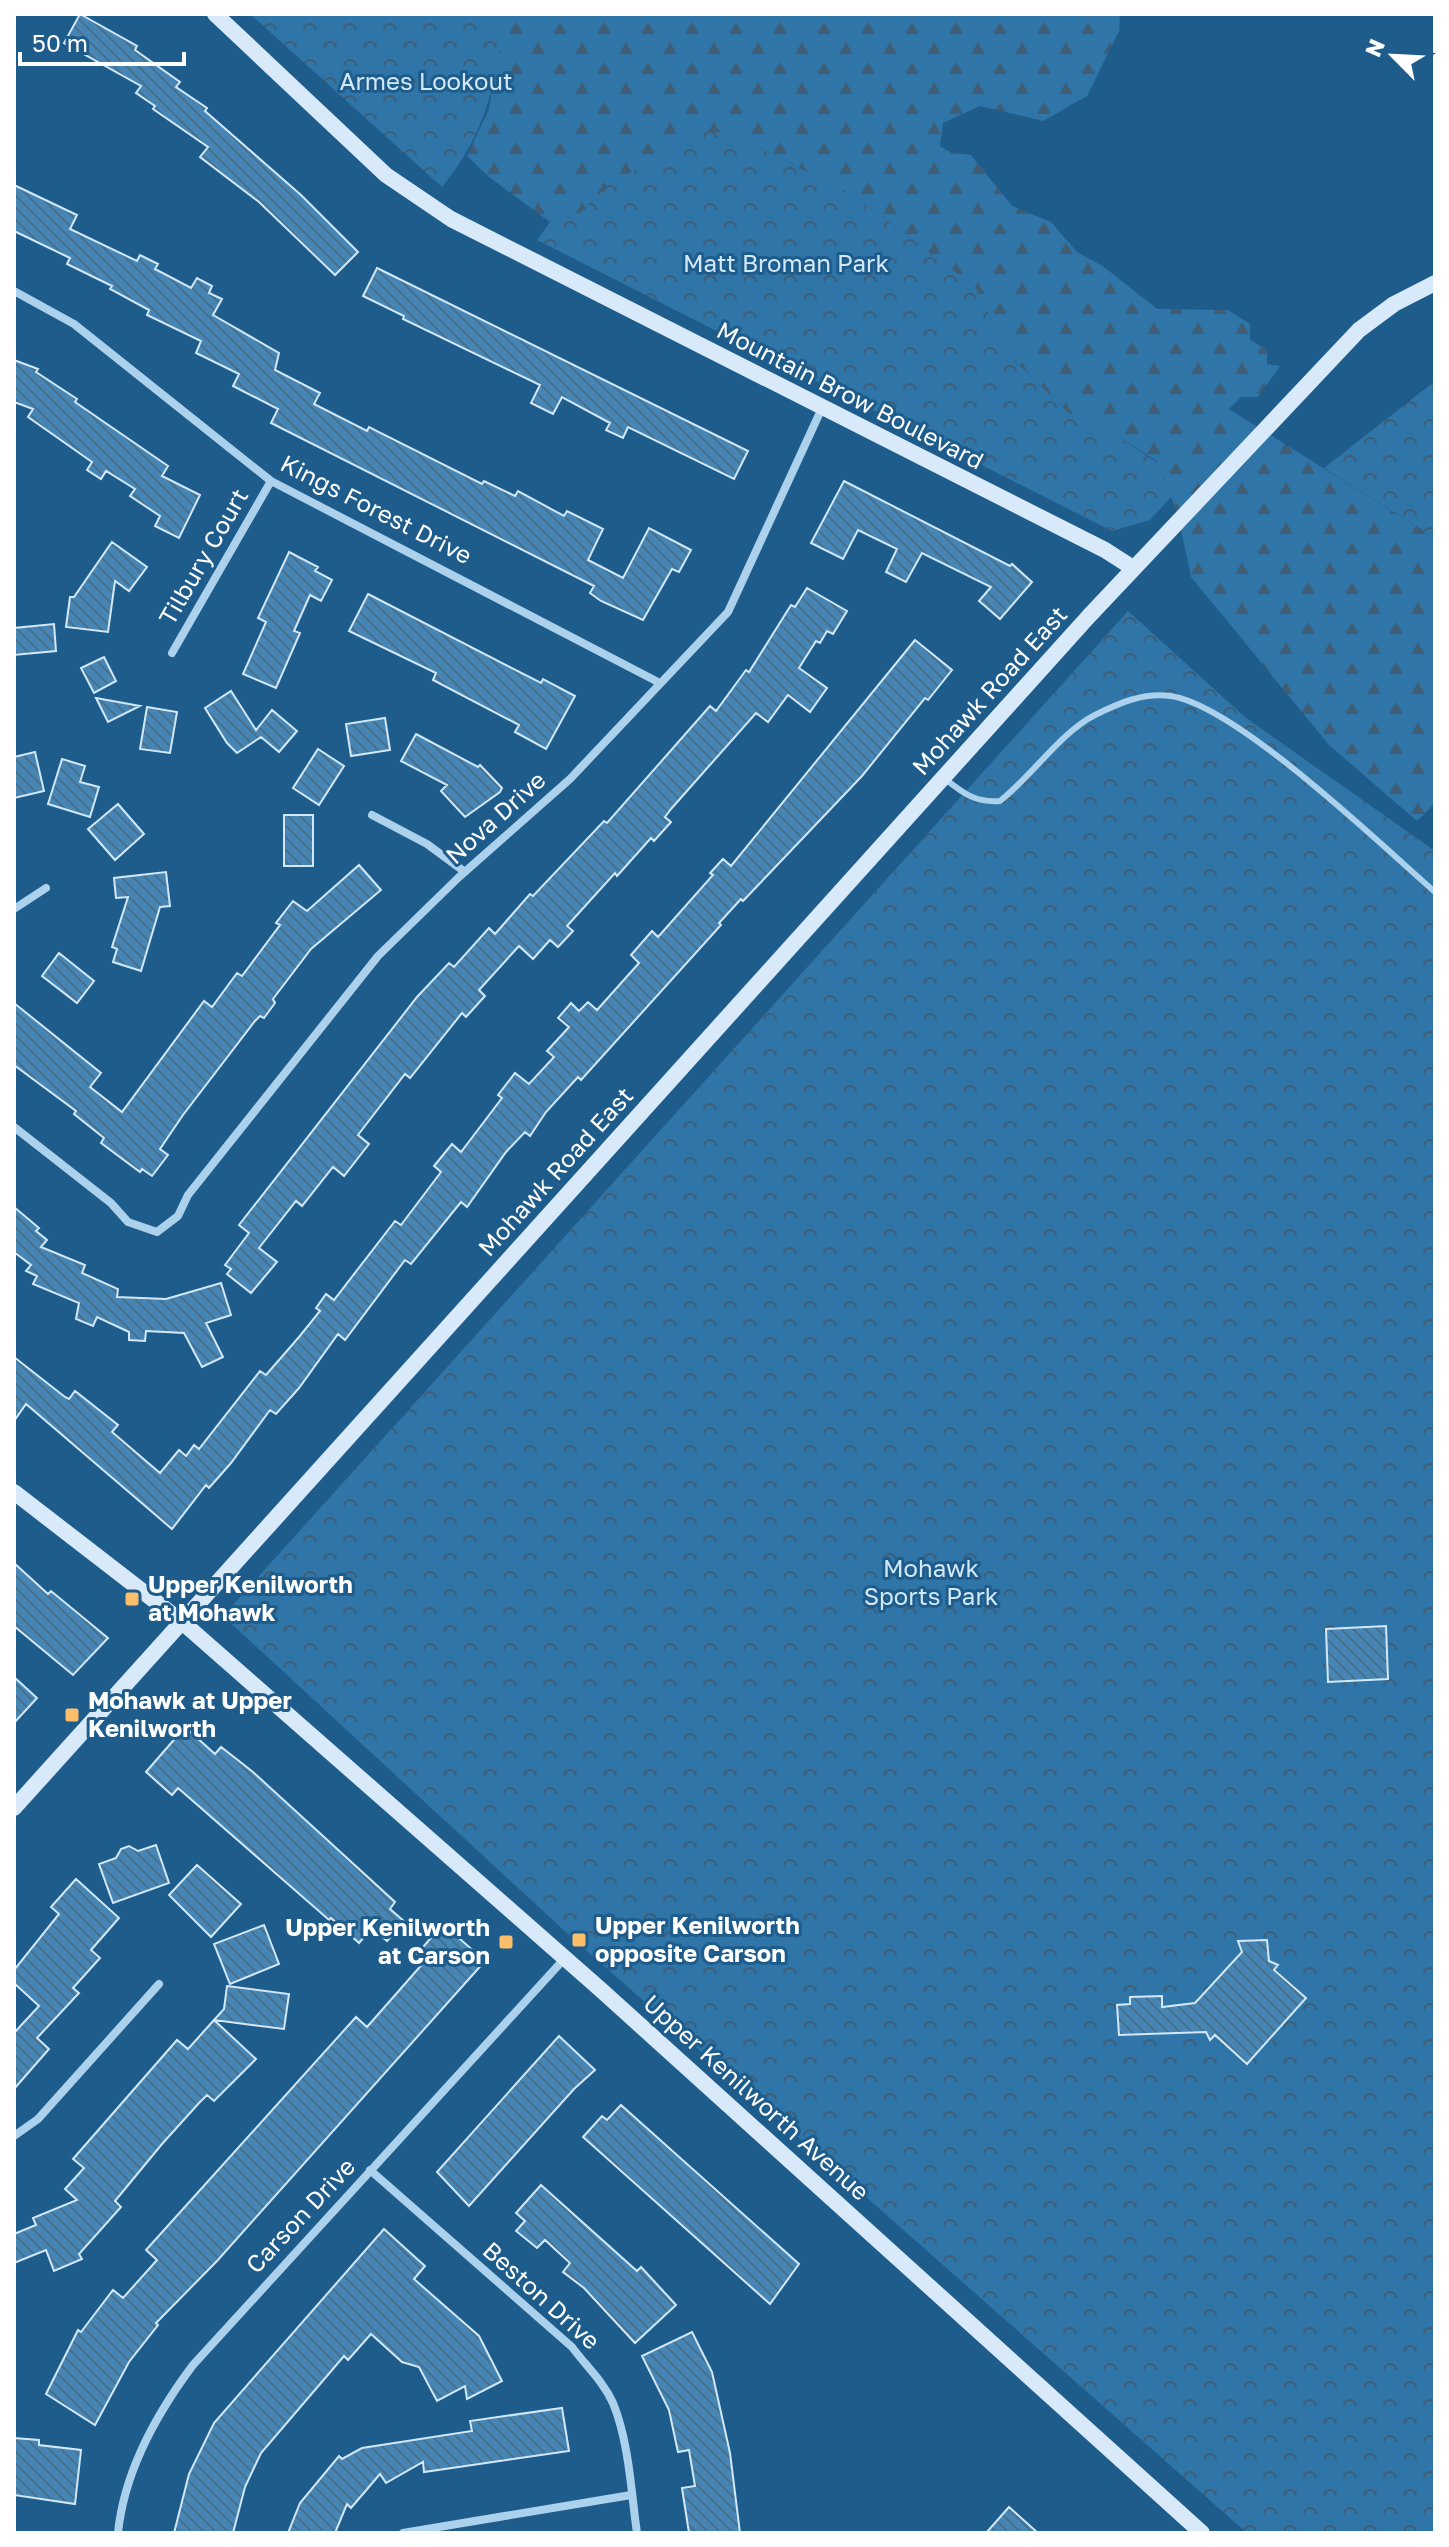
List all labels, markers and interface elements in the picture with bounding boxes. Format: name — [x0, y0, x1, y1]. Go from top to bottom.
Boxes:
scale bar — [20, 16, 184, 66]
north arrow — [1353, 16, 1433, 96]
text: 50 m — [32, 28, 88, 57]
text: N — [1359, 35, 1390, 61]
park label: Armes Lookout — [339, 66, 513, 95]
park label: Matt Broman Park — [683, 248, 889, 277]
street label: Mountain Brow Boulevard — [713, 315, 989, 475]
street label: Kings Forest Drive — [276, 448, 477, 569]
street label: Tilbury Court — [152, 483, 253, 630]
street label: Mohawk Road East — [905, 600, 1072, 780]
street label: Nova Drive — [439, 765, 551, 869]
street label: Mohawk Road East — [471, 1081, 638, 1261]
park label: Mohawk Sports Park — [864, 1553, 998, 1610]
place label: Upper Kenilworth at Mohawk — [148, 1569, 353, 1626]
marker: Upper Kenilworth at Mohawk — [123, 1590, 141, 1608]
place label: Mohawk at Upper Kenilworth — [88, 1685, 292, 1742]
marker: Mohawk at Upper Kenilworth — [63, 1706, 81, 1724]
place label: Upper Kenilworth opposite Carson — [595, 1910, 800, 1967]
place label: Upper Kenilworth at Carson — [285, 1912, 490, 1969]
marker: Upper Kenilworth opposite Carson — [570, 1931, 588, 1949]
marker: Upper Kenilworth at Carson — [497, 1933, 515, 1951]
street label: Upper Kenilworth Avenue — [638, 1988, 876, 2206]
street label: Carson Drive — [239, 2151, 360, 2278]
street label: Beston Drive — [478, 2235, 606, 2355]

